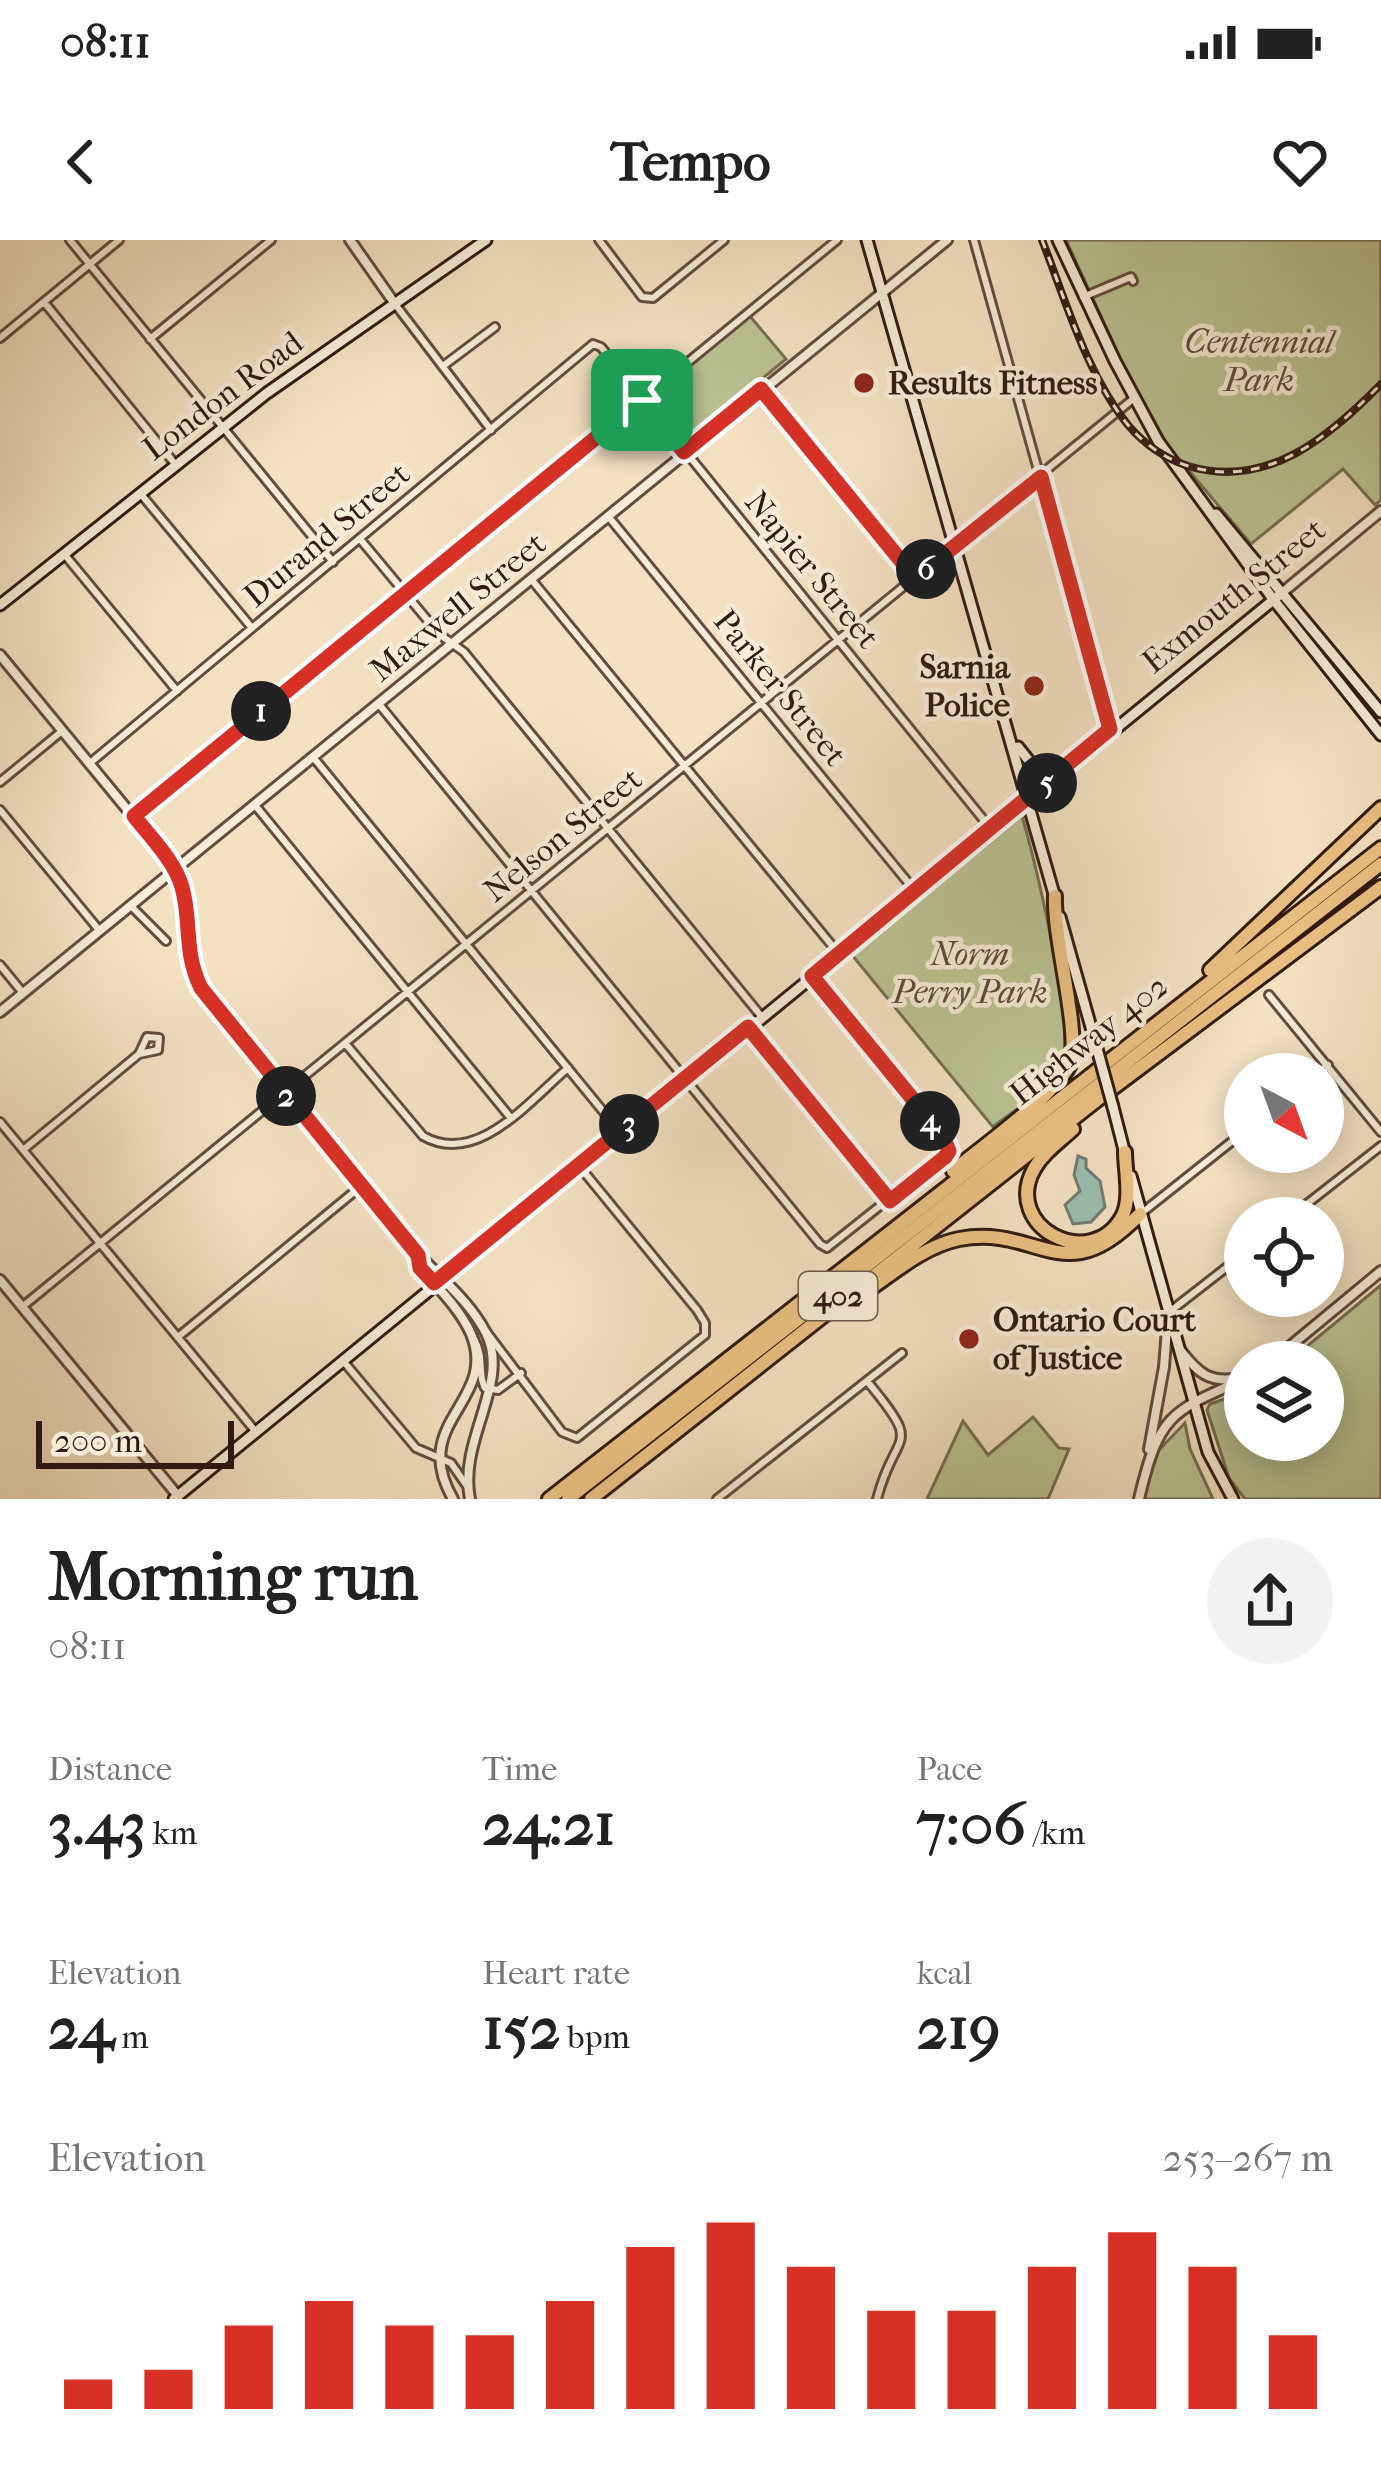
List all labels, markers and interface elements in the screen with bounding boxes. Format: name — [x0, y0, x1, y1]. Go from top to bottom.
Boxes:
text: 08:11 — [60, 16, 150, 69]
icon: back — [48, 129, 114, 195]
icon: heart — [1267, 129, 1333, 195]
text: Tempo — [610, 131, 771, 194]
street label: London Road — [135, 323, 311, 469]
park label: Centennial Park — [1184, 323, 1338, 400]
pin — [591, 349, 693, 451]
place label: Results Fitness — [888, 364, 1097, 403]
icon: arrive — [609, 367, 675, 433]
marker: Results Fitness — [851, 370, 877, 396]
street label: Durand Street — [236, 454, 418, 616]
street label: Napier Street — [737, 483, 888, 657]
street label: Exmouth Street — [1135, 510, 1334, 682]
street label: Maxwell Street — [362, 524, 554, 690]
pin: 6 — [896, 539, 956, 599]
text: 6 — [917, 549, 935, 588]
street label: Parker Street — [705, 602, 855, 774]
place label: Sarnia Police — [919, 648, 1012, 725]
marker: Sarnia Police — [1021, 673, 1047, 699]
pin: 1 — [231, 681, 291, 741]
text: 1 — [255, 691, 267, 730]
pin: 5 — [1017, 753, 1077, 813]
street label: Nelson Street — [476, 759, 650, 910]
text: 5 — [1040, 763, 1054, 802]
park label: Norm Perry Park — [890, 935, 1048, 1012]
street label: Highway 402 — [1002, 966, 1176, 1114]
north arrow — [1224, 1053, 1344, 1173]
map controls — [1224, 1053, 1344, 1461]
pin: 2 — [256, 1066, 316, 1126]
text: 2 — [278, 1076, 294, 1115]
pin: 4 — [900, 1091, 960, 1151]
pin: 3 — [599, 1094, 659, 1154]
text: 4 — [920, 1101, 940, 1140]
text: 3 — [622, 1104, 636, 1143]
button: locate — [1224, 1197, 1344, 1317]
road number: 402 — [799, 1272, 877, 1320]
place label: Ontario Court of Justice — [993, 1301, 1197, 1378]
marker: Ontario Court of Justice — [956, 1326, 982, 1352]
button: layers — [1224, 1341, 1344, 1461]
scale bar — [36, 1415, 234, 1468]
text: 200 m — [54, 1422, 142, 1461]
button: share — [1207, 1538, 1333, 1664]
text: Morning run — [48, 1539, 418, 1616]
text: 08:11 — [48, 1623, 126, 1669]
text: Distance — [48, 1750, 172, 1789]
text: Time — [482, 1750, 557, 1789]
text: Pace — [917, 1750, 982, 1789]
text: 3.43 — [48, 1789, 146, 1860]
text: 24:21 — [482, 1789, 615, 1860]
text: 7:06 — [917, 1789, 1026, 1860]
text: km — [146, 1814, 197, 1853]
text: /km — [1026, 1814, 1085, 1853]
text: Elevation — [48, 1954, 181, 1993]
text: Heart rate — [482, 1954, 630, 1993]
text: kcal — [917, 1954, 972, 1993]
text: 24 — [48, 1993, 114, 2064]
text: 152 — [482, 1993, 560, 2064]
text: 219 — [917, 1993, 1000, 2064]
text: m — [114, 2018, 149, 2057]
text: bpm — [560, 2018, 630, 2057]
text: Elevation — [48, 2135, 206, 2181]
text: 253–267 m — [1163, 2135, 1333, 2181]

